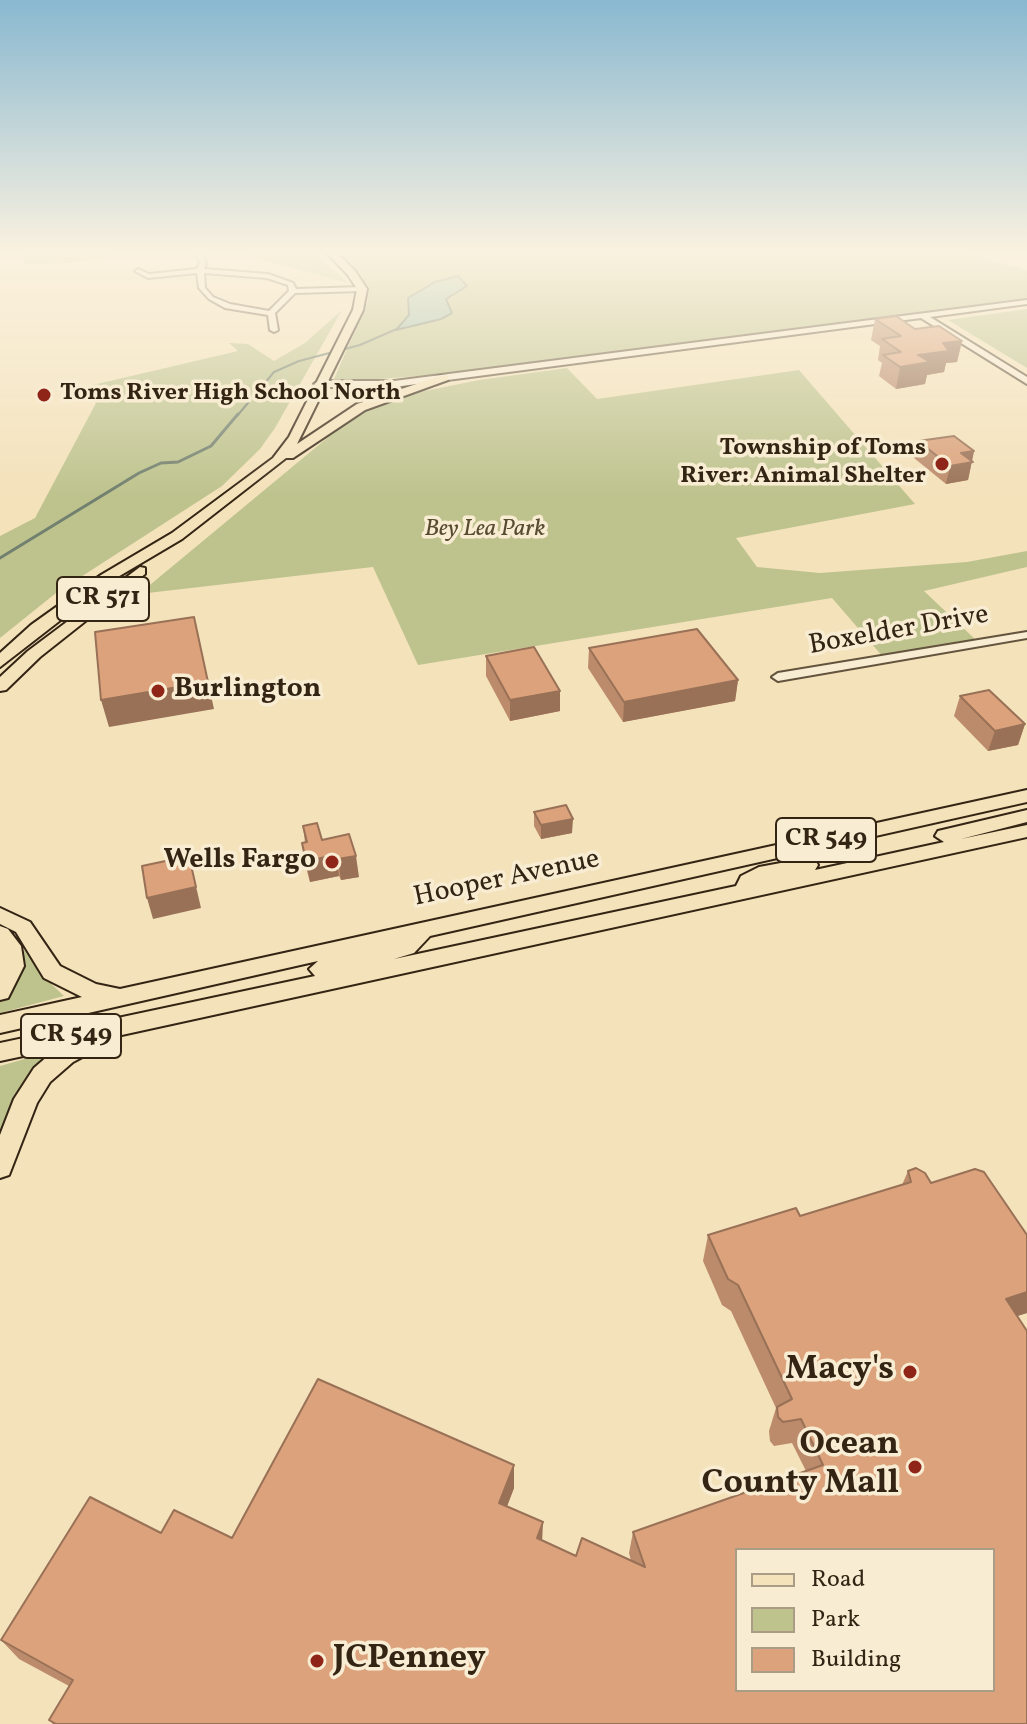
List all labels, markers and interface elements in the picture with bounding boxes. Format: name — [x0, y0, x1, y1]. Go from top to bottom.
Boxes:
place label: Toms River High School North — [60, 381, 401, 409]
marker: Toms River High School North — [35, 386, 53, 404]
place label: Township of Toms River: Animal Shelter — [680, 436, 926, 492]
marker: Township of Toms River: Animal Shelter — [933, 455, 951, 473]
park label: Bey Lea Park — [425, 517, 545, 545]
road number: CR 571 — [57, 577, 149, 621]
street label: Boxelder Drive — [806, 600, 992, 664]
place label: Burlington — [174, 674, 321, 708]
marker: Burlington — [149, 682, 167, 700]
road number: CR 549 — [776, 818, 876, 862]
street label: Hooper Avenue — [411, 844, 603, 916]
place label: Wells Fargo — [164, 845, 316, 879]
marker: Wells Fargo — [323, 853, 341, 871]
road number: CR 549 — [21, 1014, 121, 1058]
place label: Macy's — [785, 1352, 894, 1392]
marker: Macy's — [901, 1363, 919, 1381]
place label: Ocean County Mall — [702, 1427, 899, 1506]
marker: Ocean County Mall — [906, 1458, 924, 1476]
legend — [735, 1548, 995, 1692]
text: Road — [811, 1563, 865, 1597]
text: Park — [811, 1603, 860, 1637]
place label: JCPenney — [333, 1641, 486, 1681]
text: Building — [811, 1643, 901, 1677]
marker: JCPenney — [308, 1652, 326, 1670]

